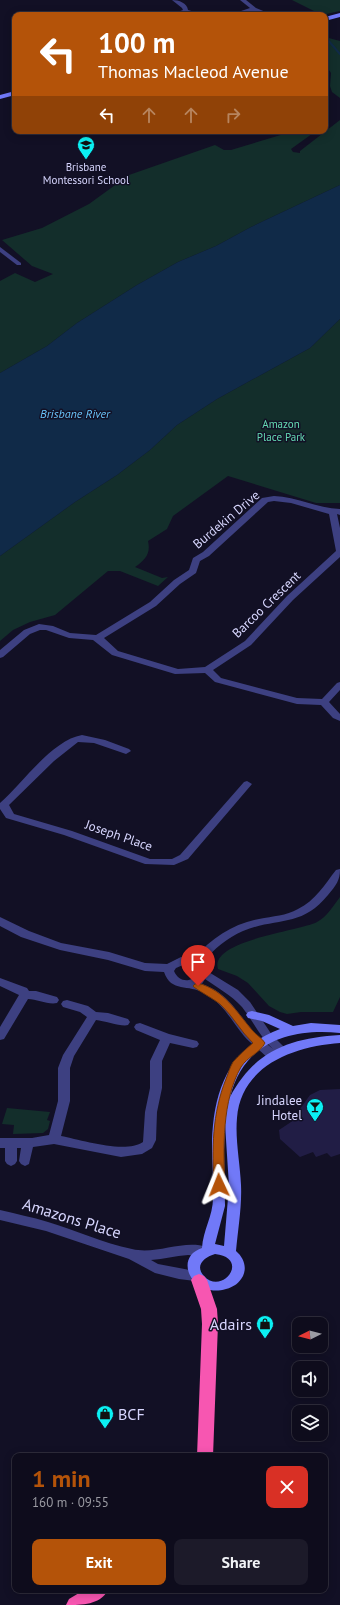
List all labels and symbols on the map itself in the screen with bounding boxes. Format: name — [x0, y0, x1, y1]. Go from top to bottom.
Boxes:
school or university icon: Brisbane Montessori School — [76, 135, 96, 160]
place label: Brisbane Montessori School — [43, 160, 130, 187]
water label: Brisbane River — [40, 406, 111, 421]
park label: Amazon Place Park — [257, 417, 306, 444]
street label: Burdekin Drive — [189, 487, 263, 552]
street label: Barcoo Crescent — [228, 567, 305, 641]
street label: Joseph Place — [82, 816, 155, 855]
pin — [181, 945, 215, 986]
place label: Jindalee Hotel — [256, 1092, 302, 1124]
bar icon: Jindalee Hotel — [305, 1097, 325, 1122]
position arrow — [198, 1164, 240, 1206]
street label: Amazons Place — [20, 1194, 124, 1242]
place label: Adairs — [210, 1314, 252, 1334]
shop icon: Adairs — [255, 1314, 275, 1339]
north arrow — [292, 1317, 328, 1353]
shop icon: BCF — [95, 1404, 115, 1429]
place label: BCF — [118, 1404, 145, 1424]

